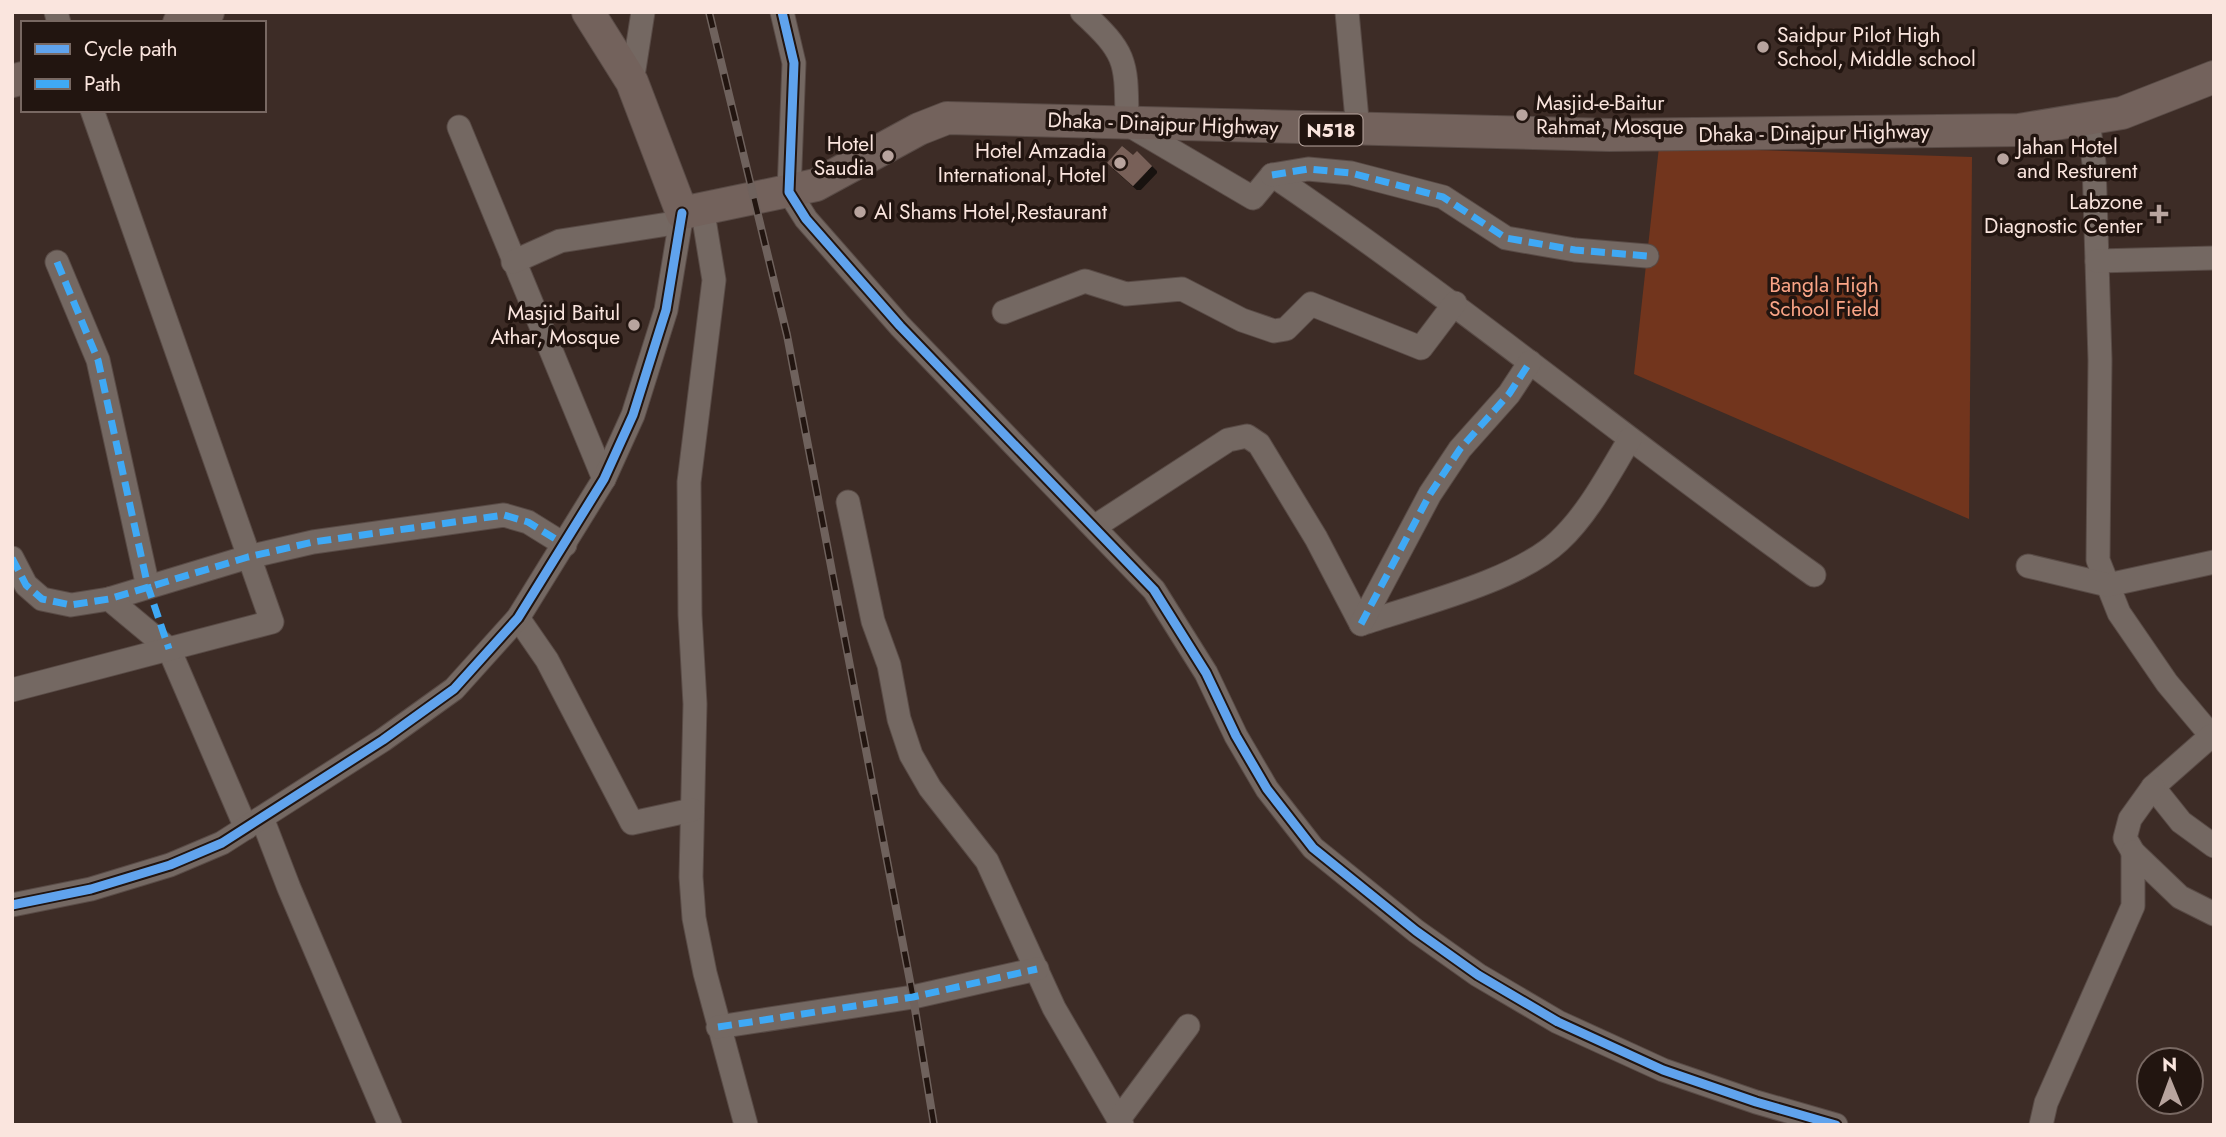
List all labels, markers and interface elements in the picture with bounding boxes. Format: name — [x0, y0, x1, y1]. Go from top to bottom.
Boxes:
place label: Saidpur Pilot High School, Middle school — [1777, 20, 1976, 74]
legend — [21, 21, 266, 112]
text: Cycle path — [84, 34, 177, 64]
marker: Saidpur Pilot High School, Middle school — [1755, 39, 1771, 55]
text: Path — [84, 69, 121, 99]
place label: Masjid-e-Baitur Rahmat, Mosque — [1536, 88, 1684, 142]
street label: Dhaka - Dinajpur Highway — [1047, 105, 1280, 143]
marker: Masjid-e-Baitur Rahmat, Mosque — [1514, 107, 1530, 123]
road number: N518 — [1300, 114, 1362, 146]
street label: Dhaka - Dinajpur Highway — [1698, 116, 1931, 150]
place label: Hotel Saudia — [814, 129, 874, 183]
place label: Jahan Hotel and Resturent — [2014, 132, 2137, 186]
place label: Hotel Amzadia International, Hotel — [938, 136, 1106, 190]
marker: Hotel Saudia — [880, 148, 896, 164]
marker: Jahan Hotel and Resturent — [1995, 151, 2011, 167]
marker: Hotel Amzadia International, Hotel — [1112, 155, 1128, 171]
place label: Labzone Diagnostic Center — [1984, 187, 2144, 241]
place label: Al Shams Hotel,Restaurant — [874, 197, 1107, 227]
marker: Al Shams Hotel,Restaurant — [852, 204, 868, 220]
marker: Labzone Diagnostic Center — [2149, 204, 2169, 224]
park label: Bangla High School Field — [1769, 270, 1879, 324]
place label: Masjid Baitul Athar, Mosque — [491, 298, 620, 352]
marker: Masjid Baitul Athar, Mosque — [626, 317, 642, 333]
north arrow — [2135, 1046, 2205, 1116]
text: N — [2162, 1051, 2177, 1078]

